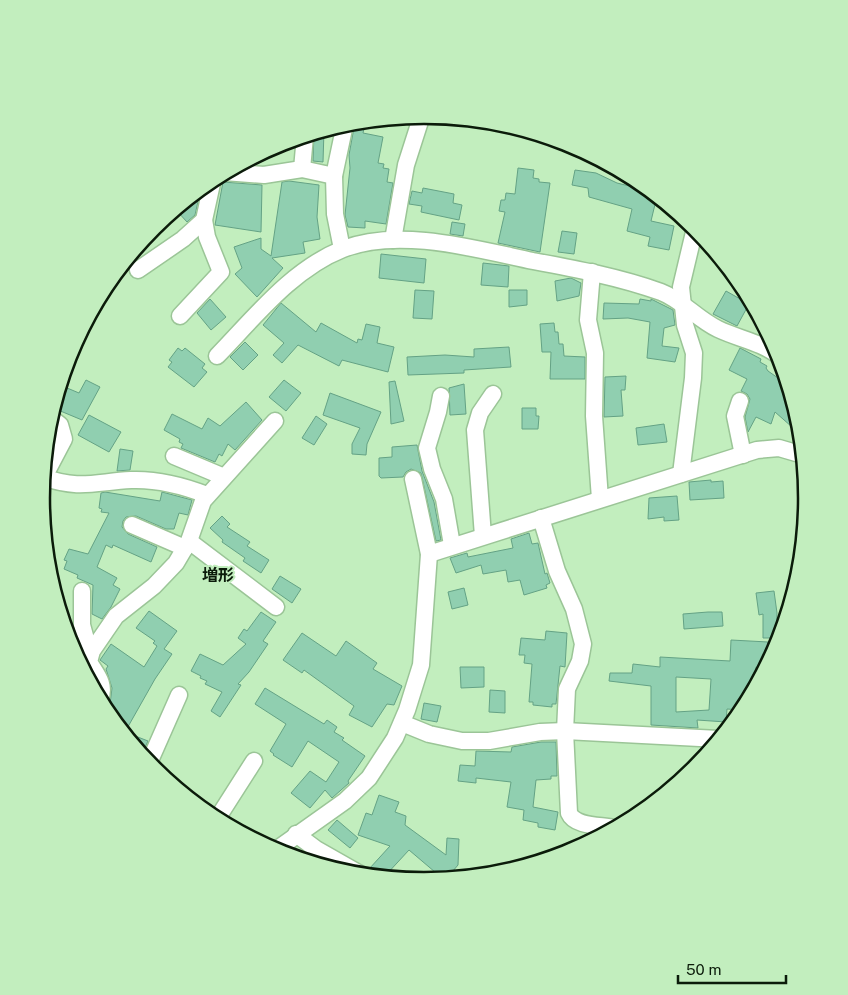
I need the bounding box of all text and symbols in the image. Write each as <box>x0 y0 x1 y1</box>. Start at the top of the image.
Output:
district label: 増形 <box>202 566 234 585</box>
scale bar <box>678 952 786 984</box>
text: 50 m <box>686 961 721 978</box>

